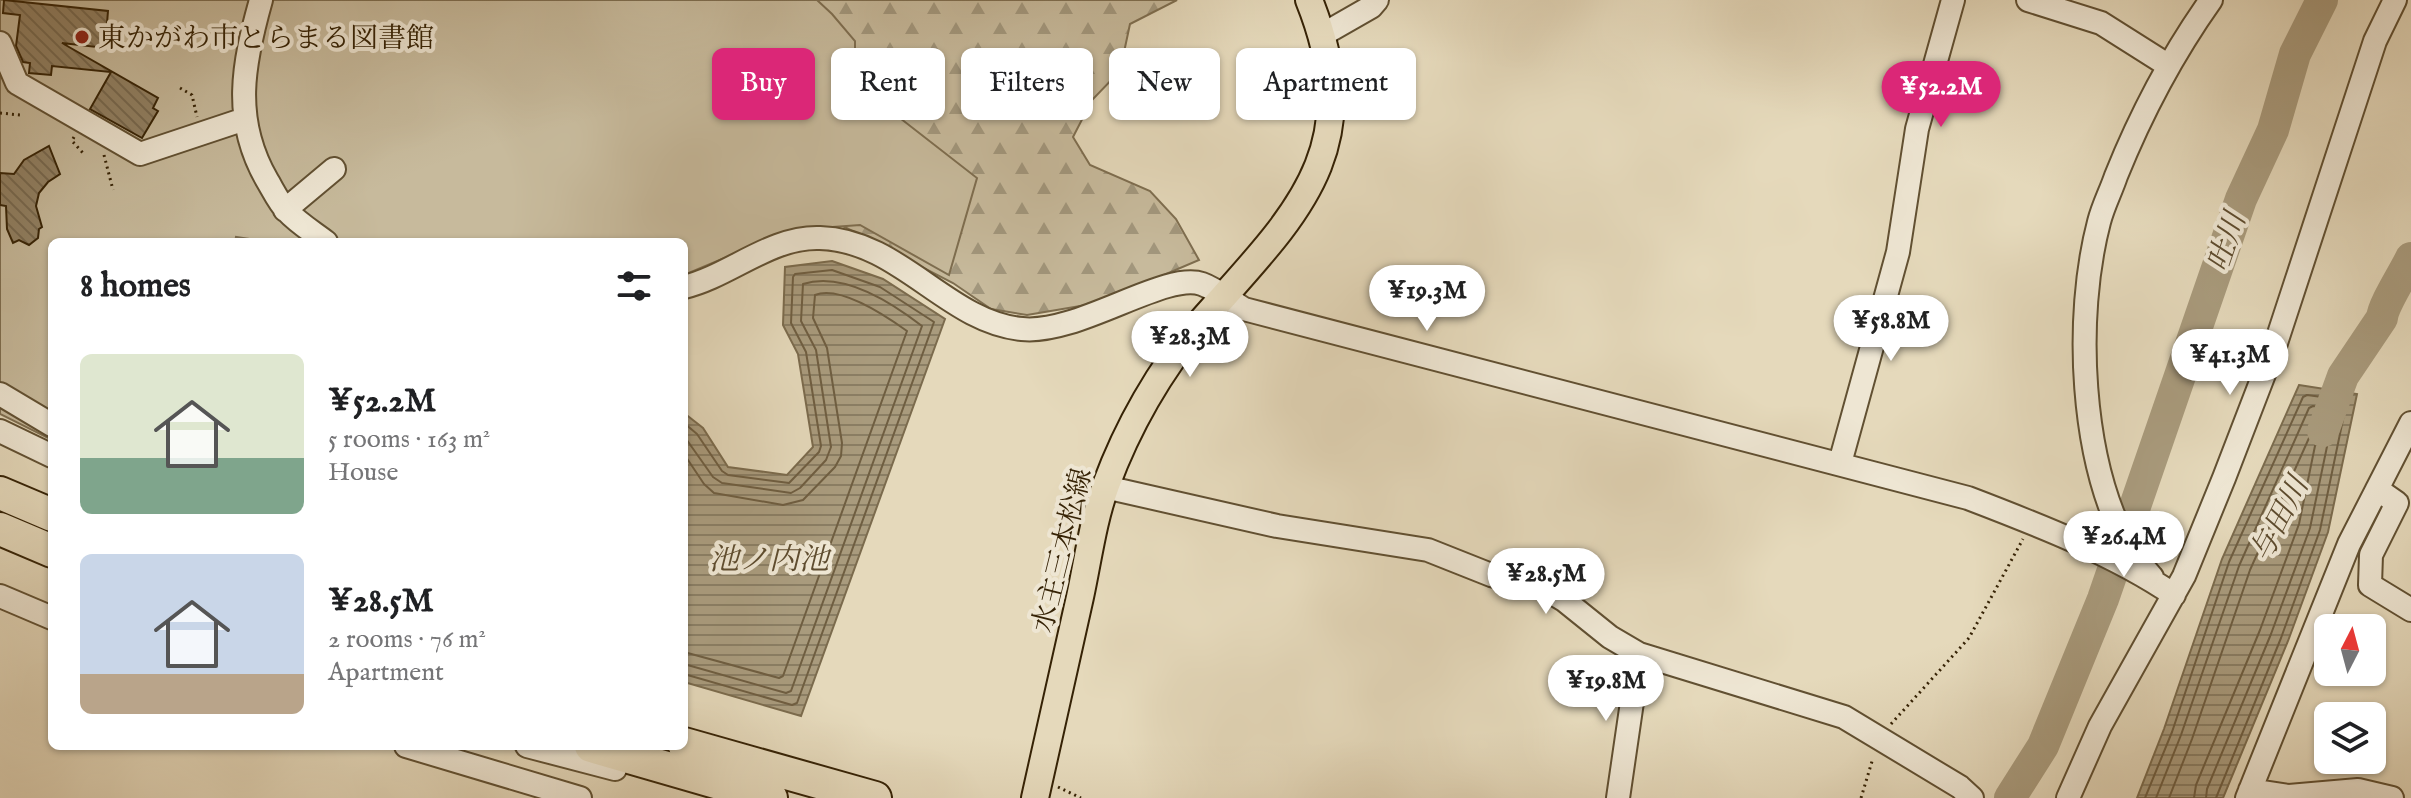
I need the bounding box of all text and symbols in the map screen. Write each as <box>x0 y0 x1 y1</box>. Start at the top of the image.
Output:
place label: 東かがわ市とらまる図書館 <box>98 22 434 57</box>
marker: 東かがわ市とらまる図書館 <box>73 28 91 46</box>
chip: Buy <box>712 48 815 120</box>
chip: Rent <box>831 48 945 120</box>
chip: Filters <box>961 48 1093 120</box>
chip: New <box>1109 48 1220 120</box>
chip: Apartment <box>1236 48 1416 120</box>
pin: ¥52.2M <box>1876 61 2006 129</box>
text: ¥52.2M <box>1900 70 1982 103</box>
water label: 吐川 <box>2200 205 2257 277</box>
icon: filters <box>612 264 656 308</box>
text: 8 homes <box>80 265 191 308</box>
pin: ¥19.3M <box>1362 265 1492 333</box>
text: ¥19.3M <box>1387 274 1467 307</box>
pin: ¥58.8M <box>1826 295 1956 363</box>
text: ¥58.8M <box>1852 304 1930 337</box>
pin: ¥28.3M <box>1125 311 1255 379</box>
text: ¥28.3M <box>1149 320 1231 353</box>
pin: ¥41.3M <box>2165 329 2295 397</box>
text: ¥41.3M <box>2189 338 2271 371</box>
text: ¥52.2M <box>328 380 436 423</box>
icon: home <box>144 386 240 482</box>
text: 5 rooms · 163 m² <box>328 423 490 456</box>
text: House <box>328 456 398 489</box>
street label: 水主三本松線 <box>1026 465 1101 636</box>
water label: 与田川 <box>2243 469 2320 569</box>
pin: ¥26.4M <box>2059 511 2189 579</box>
text: ¥26.4M <box>2081 520 2167 553</box>
water label: 池ノ内池 <box>709 542 832 580</box>
pin: ¥28.5M <box>1481 548 1611 616</box>
text: ¥28.5M <box>1506 557 1586 590</box>
text: ¥28.5M <box>328 580 434 623</box>
icon: home <box>144 586 240 682</box>
north arrow <box>2314 614 2386 686</box>
map controls <box>2314 614 2386 774</box>
text: 2 rooms · 76 m² <box>328 623 486 656</box>
pin: ¥19.8M <box>1541 655 1671 723</box>
text: Apartment <box>328 656 444 689</box>
text: ¥19.8M <box>1566 664 1646 697</box>
button: layers <box>2314 702 2386 774</box>

